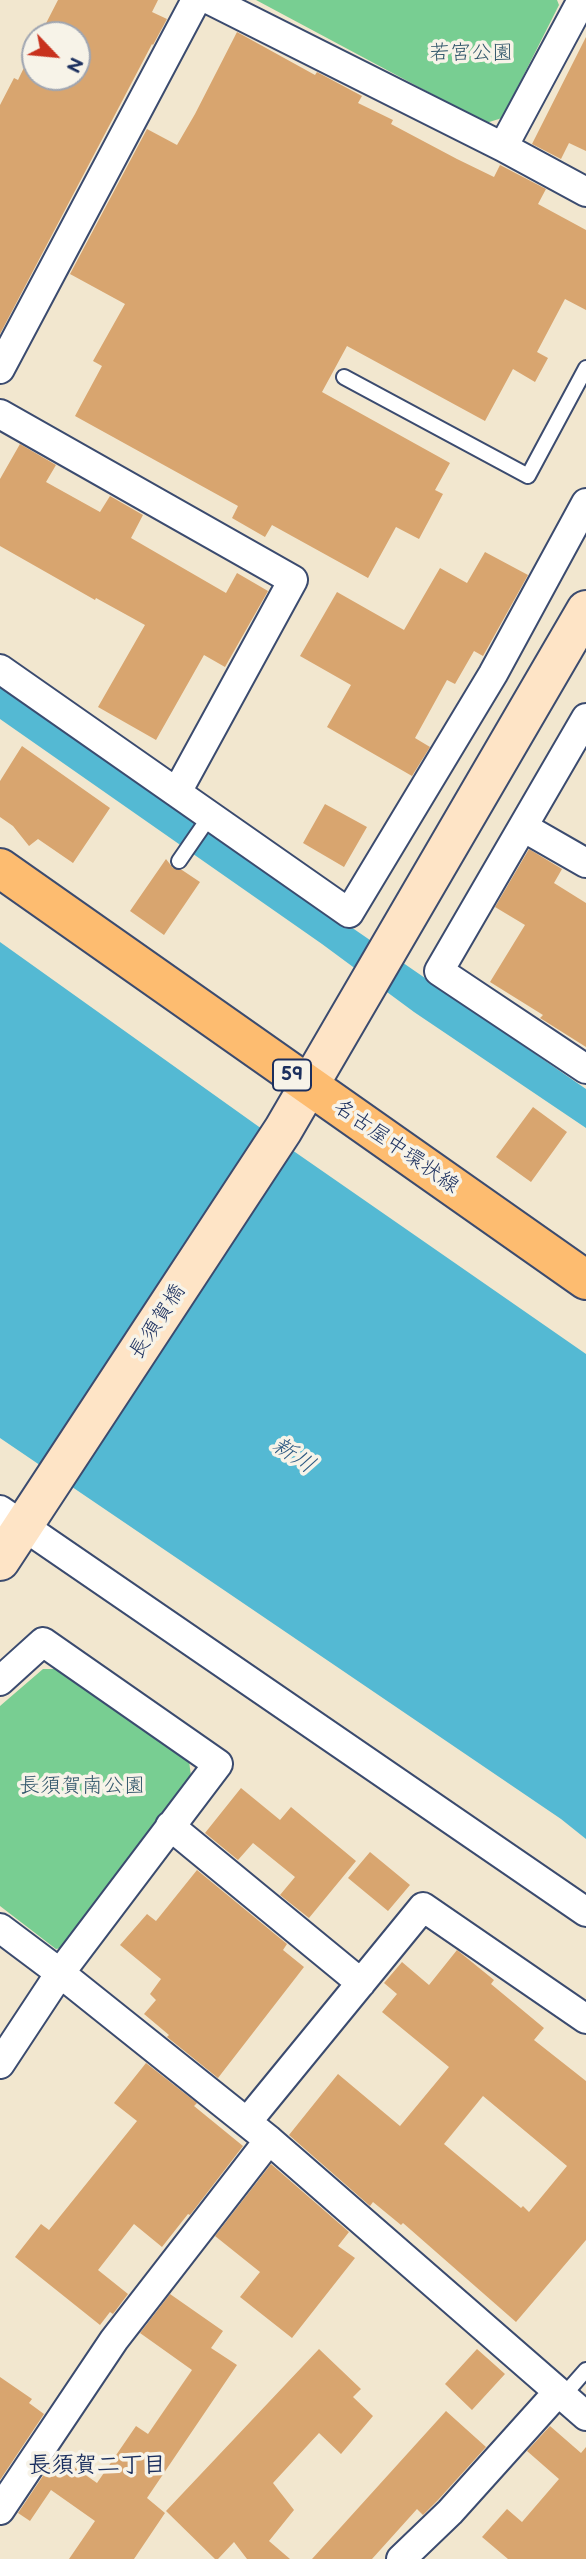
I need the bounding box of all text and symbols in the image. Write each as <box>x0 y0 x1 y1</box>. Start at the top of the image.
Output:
north arrow <box>21 21 91 91</box>
park label: 若宮公園 <box>429 41 513 67</box>
text: N <box>60 53 87 76</box>
road number: 59 <box>273 1060 311 1091</box>
street label: 名古屋中環状線 <box>329 1095 463 1199</box>
street label: 長須賀橋 <box>125 1280 191 1364</box>
water label: 新川 <box>266 1432 320 1480</box>
park label: 長須賀南公園 <box>19 1774 145 1800</box>
district label: 長須賀二丁目 <box>28 2452 166 2480</box>

